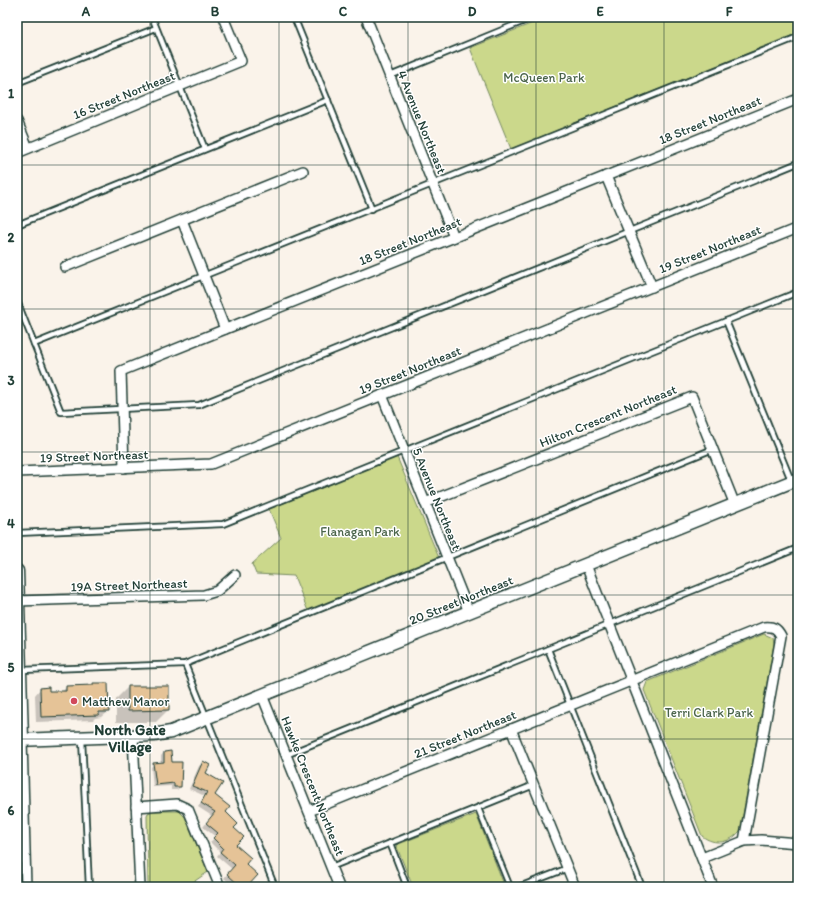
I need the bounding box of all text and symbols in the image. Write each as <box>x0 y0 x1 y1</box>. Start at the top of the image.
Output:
text: A <box>81 4 91 19</box>
text: B <box>211 4 220 19</box>
text: C <box>339 4 348 19</box>
text: D <box>468 4 477 19</box>
text: E <box>596 4 604 19</box>
text: F <box>726 4 733 19</box>
street label: 16 Street Northeast <box>71 68 177 122</box>
street label: 4 Avenue Northeast <box>394 68 450 176</box>
park label: McQueen Park <box>503 70 585 85</box>
text: 1 <box>8 86 14 101</box>
street label: 18 Street Northeast <box>657 93 763 147</box>
street label: 18 Street Northeast <box>357 214 463 268</box>
street label: 19 Street Northeast <box>657 222 763 276</box>
text: 2 <box>8 230 15 245</box>
street label: 19 Street Northeast <box>357 343 463 397</box>
text: 3 <box>7 373 15 388</box>
street label: Hilton Crescent Northeast <box>537 382 679 450</box>
street label: 5 Avenue Northeast <box>410 446 464 552</box>
street label: 19 Street Northeast <box>39 447 149 465</box>
text: 4 <box>7 516 15 531</box>
park label: Flanagan Park <box>320 524 400 539</box>
street label: 20 Street Northeast <box>407 572 515 628</box>
street label: 19A Street Northeast <box>70 575 188 595</box>
text: 5 <box>8 660 15 675</box>
place label: Matthew Manor <box>82 694 170 709</box>
marker: Matthew Manor <box>69 696 79 706</box>
park label: Terri Clark Park <box>665 705 753 720</box>
street label: 21 Street Northeast <box>412 707 518 761</box>
street label: Hawke Crescent Northeast <box>278 714 348 858</box>
district label: North Gate Village <box>94 721 166 757</box>
text: 6 <box>8 803 15 818</box>

